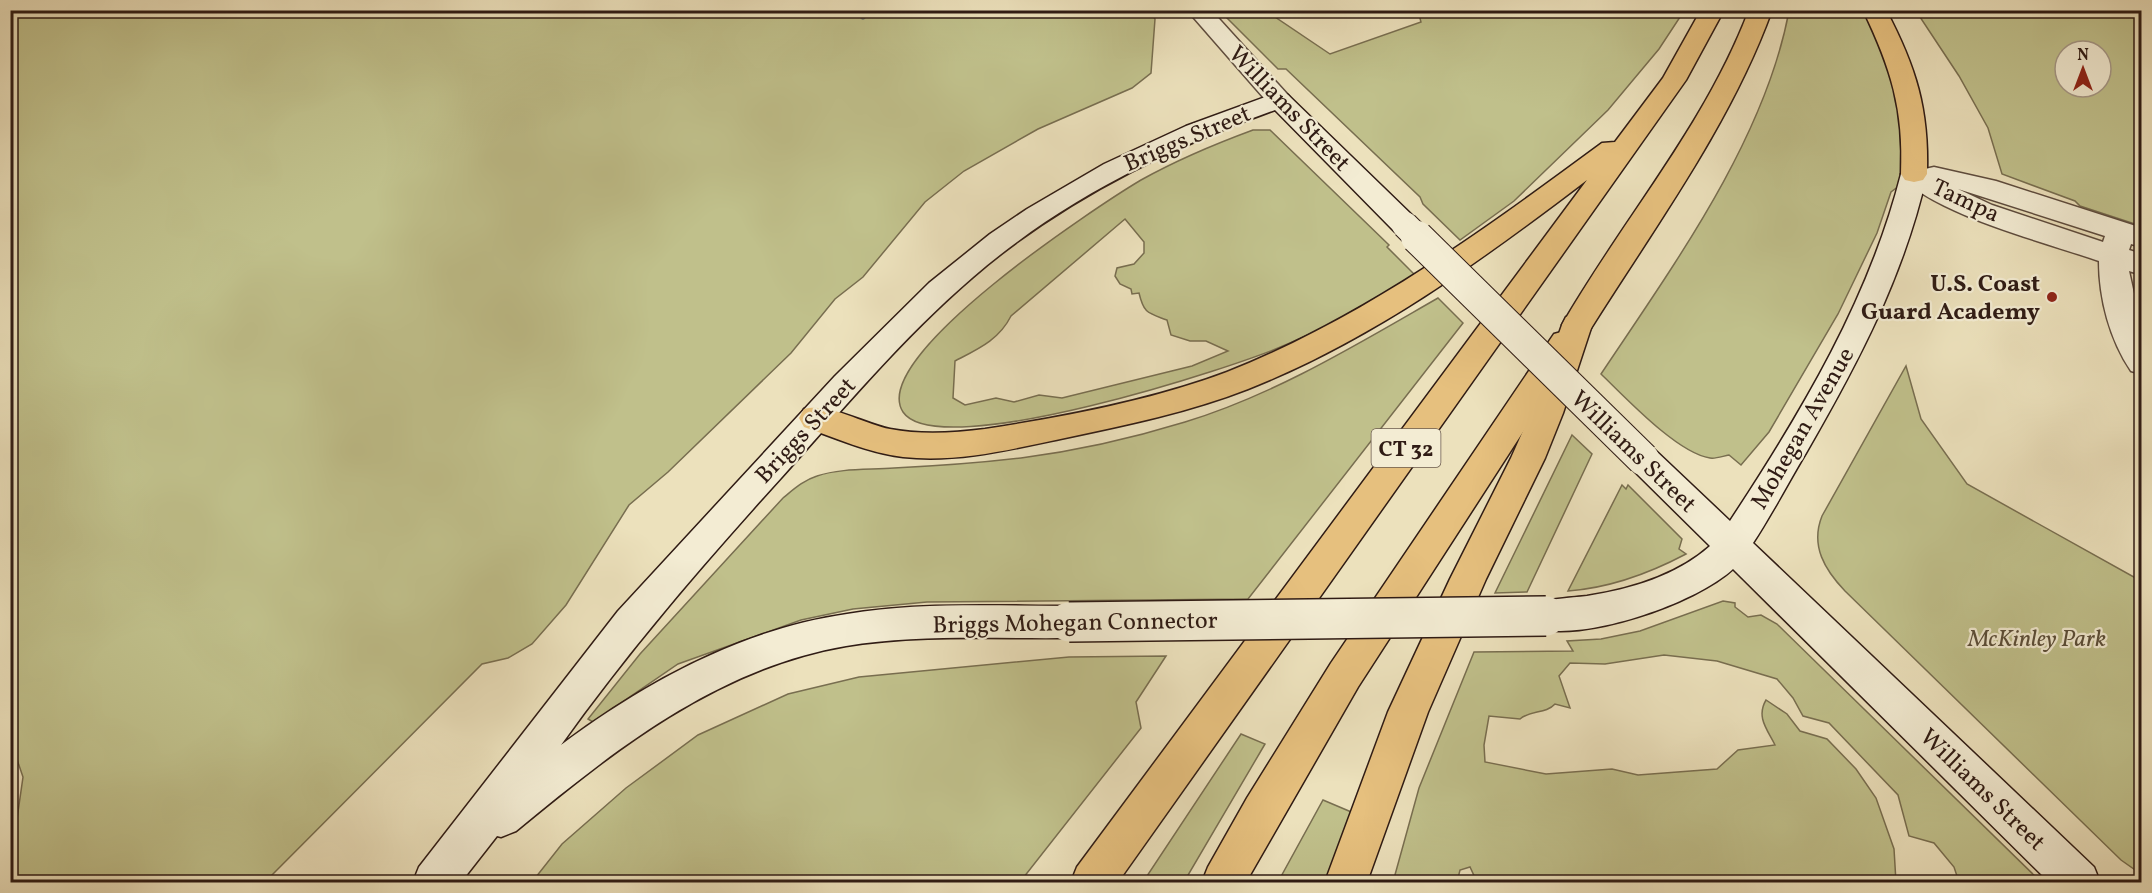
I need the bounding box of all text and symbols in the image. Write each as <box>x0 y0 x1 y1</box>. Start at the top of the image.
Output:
street label: Williams Street <box>1220 39 1358 180</box>
north arrow <box>2053 39 2113 99</box>
text: N <box>2077 45 2089 67</box>
street label: Briggs Street <box>1119 98 1256 182</box>
street label: Tampa <box>1926 171 2005 232</box>
place label: U.S. Coast Guard Academy <box>1861 268 2041 330</box>
marker: U.S. Coast Guard Academy <box>2045 290 2059 304</box>
street label: Mohegan Avenue <box>1744 342 1864 516</box>
street label: Briggs Street <box>748 370 865 492</box>
street label: Williams Street <box>1562 383 1703 521</box>
road number: CT 32 <box>1372 429 1440 467</box>
street label: Briggs Mohegan Connector <box>932 605 1218 643</box>
park label: McKinley Park <box>1967 623 2106 657</box>
street label: Williams Street <box>1911 721 2052 859</box>

